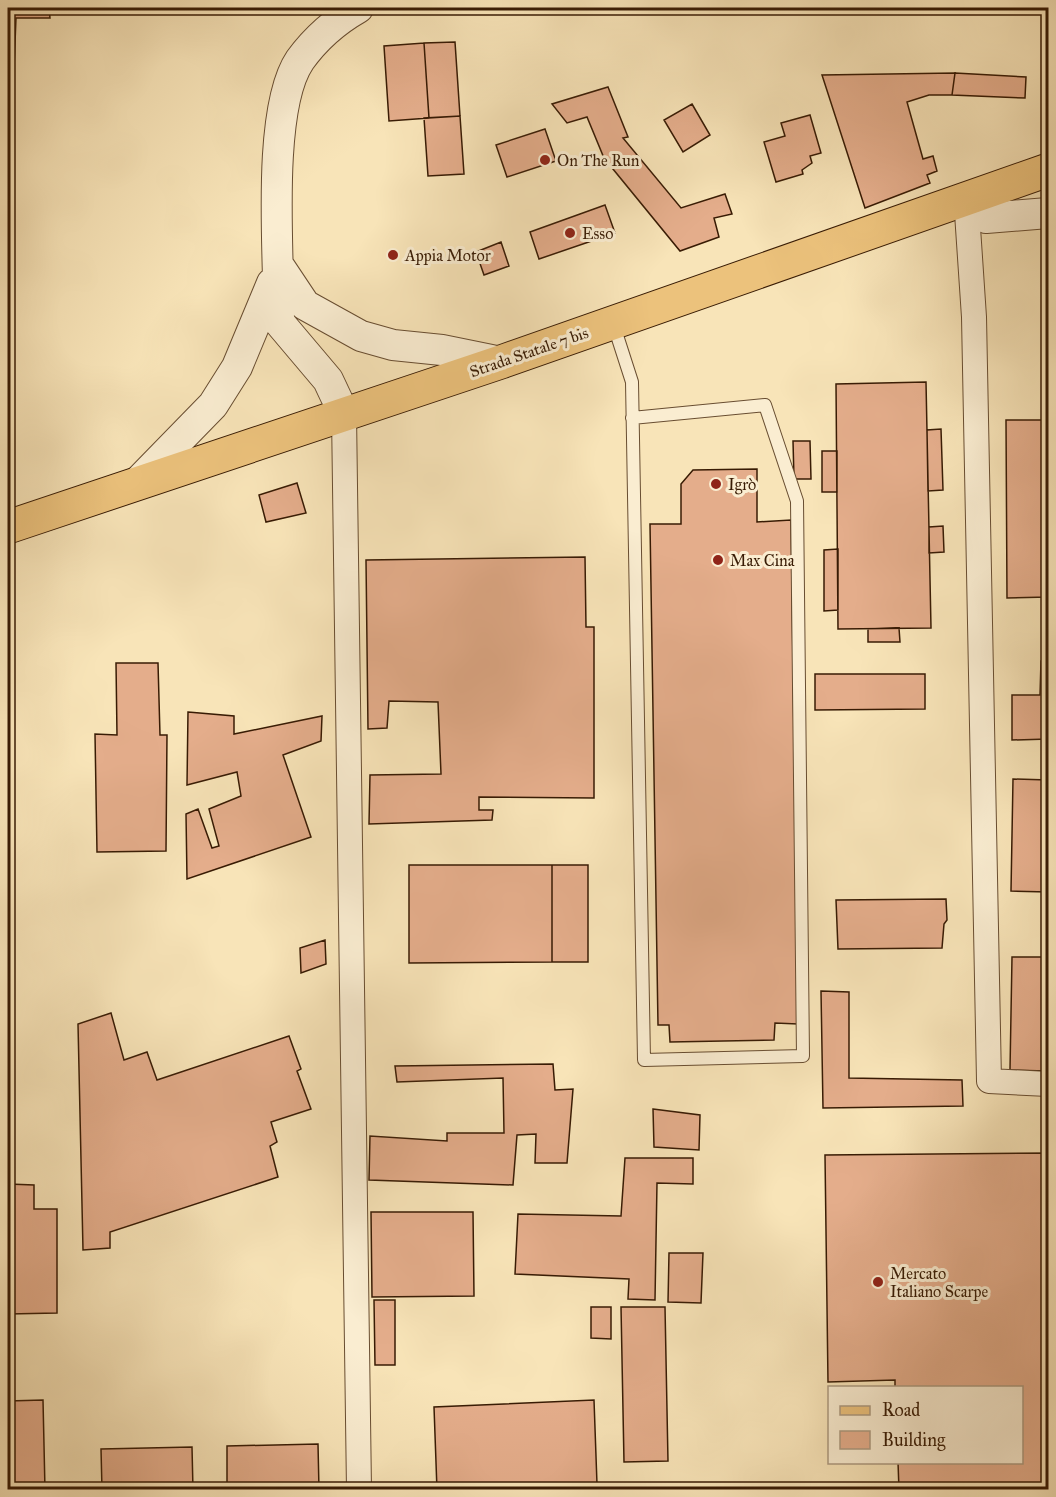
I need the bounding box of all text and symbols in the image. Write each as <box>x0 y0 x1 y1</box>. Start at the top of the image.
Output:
place label: On The Run <box>557 151 640 170</box>
marker: On The Run <box>538 153 552 167</box>
place label: Esso <box>582 224 613 243</box>
marker: Esso <box>563 226 577 240</box>
place label: Appia Motor <box>404 246 491 265</box>
marker: Appia Motor <box>386 248 400 262</box>
street label: Strada Statale 7 bis <box>467 323 591 381</box>
place label: Igrò <box>728 475 756 495</box>
marker: Igrò <box>709 477 723 491</box>
place label: Max Cina <box>730 551 795 570</box>
marker: Max Cina <box>711 553 725 567</box>
place label: Mercato Italiano Scarpe <box>890 1264 988 1301</box>
marker: Mercato Italiano Scarpe <box>871 1275 885 1289</box>
legend <box>828 1386 1023 1464</box>
text: Road <box>882 1399 920 1421</box>
text: Building <box>882 1429 946 1452</box>

